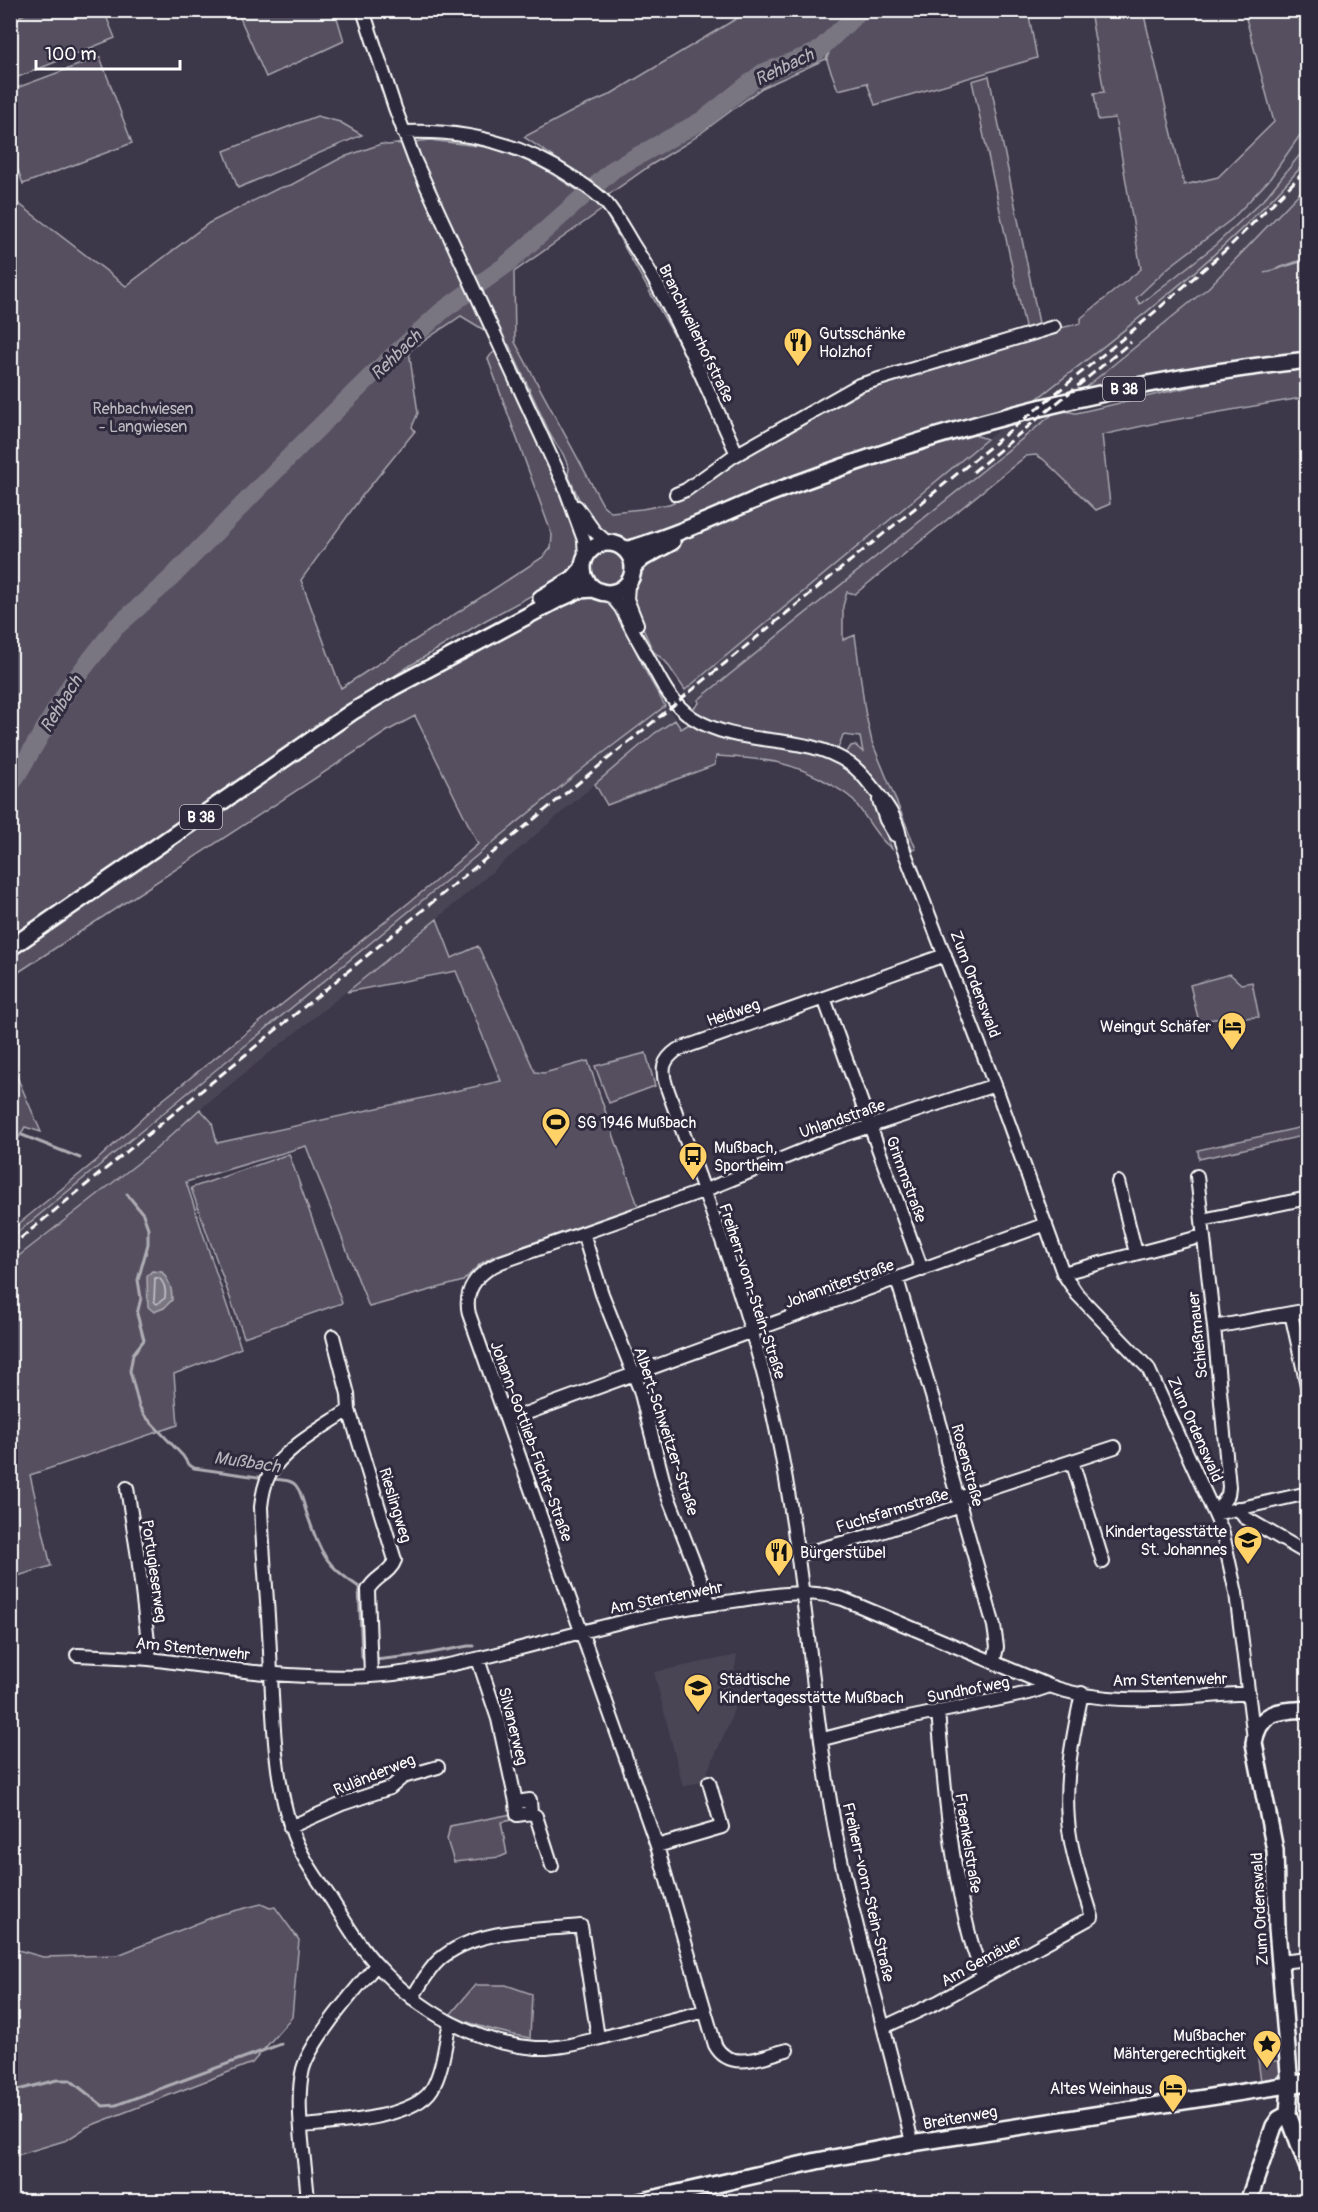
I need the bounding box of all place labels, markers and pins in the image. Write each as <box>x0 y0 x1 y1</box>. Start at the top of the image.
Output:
place label: Gutsschänke Holzhof <box>819 324 905 362</box>
restaurant icon: Gutsschänke Holzhof <box>782 326 814 368</box>
hotel icon: Weingut Schäfer <box>1216 1010 1248 1052</box>
place label: Weingut Schäfer <box>1100 1017 1211 1037</box>
sports icon: SG 1946 Mußbach <box>540 1106 572 1148</box>
place label: SG 1946 Mußbach <box>577 1113 696 1133</box>
place label: Mußbach, Sportheim <box>714 1138 784 1176</box>
bus stop icon: Mußbach, Sportheim <box>677 1140 709 1182</box>
place label: Kindertagesstätte St. Johannes <box>1105 1522 1227 1560</box>
school or university icon: Kindertagesstätte St. Johannes <box>1232 1524 1264 1566</box>
restaurant icon: Bürgerstübel <box>763 1536 795 1578</box>
place label: Bürgerstübel <box>800 1543 886 1563</box>
place label: Städtische Kindertagesstätte Mußbach <box>719 1670 904 1708</box>
school or university icon: Städtische Kindertagesstätte Mußbach <box>682 1672 714 1714</box>
place label: Mußbacher Mähtergerechtigkeit <box>1113 2026 1247 2064</box>
place icon: Mußbacher Mähtergerechtigkeit <box>1251 2028 1283 2070</box>
hotel icon: Altes Weinhaus <box>1157 2072 1189 2114</box>
place label: Altes Weinhaus <box>1050 2079 1152 2099</box>

